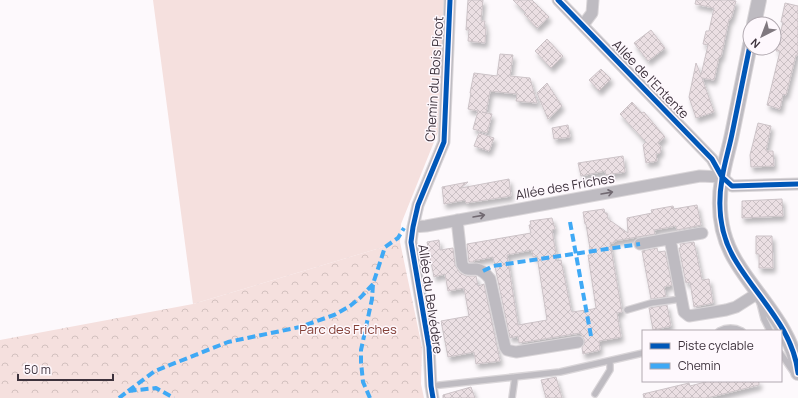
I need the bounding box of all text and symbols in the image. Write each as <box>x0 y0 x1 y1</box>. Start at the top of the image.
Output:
street label: Chemin du Bois Picot <box>421 16 447 142</box>
north arrow <box>742 16 782 56</box>
street label: Allée de l'Entente <box>609 36 694 123</box>
text: N <box>747 36 763 52</box>
street label: Allée des Friches <box>514 168 616 204</box>
one-way arrow <box>600 189 613 197</box>
one-way arrow <box>472 212 485 220</box>
street label: Allée du Belvédère <box>414 243 448 355</box>
park label: Parc des Friches <box>299 320 397 338</box>
legend <box>642 330 782 382</box>
text: Piste cyclable <box>678 337 754 354</box>
scale bar <box>18 356 113 382</box>
text: Chemin <box>678 357 721 374</box>
text: 50 m <box>24 361 51 378</box>

